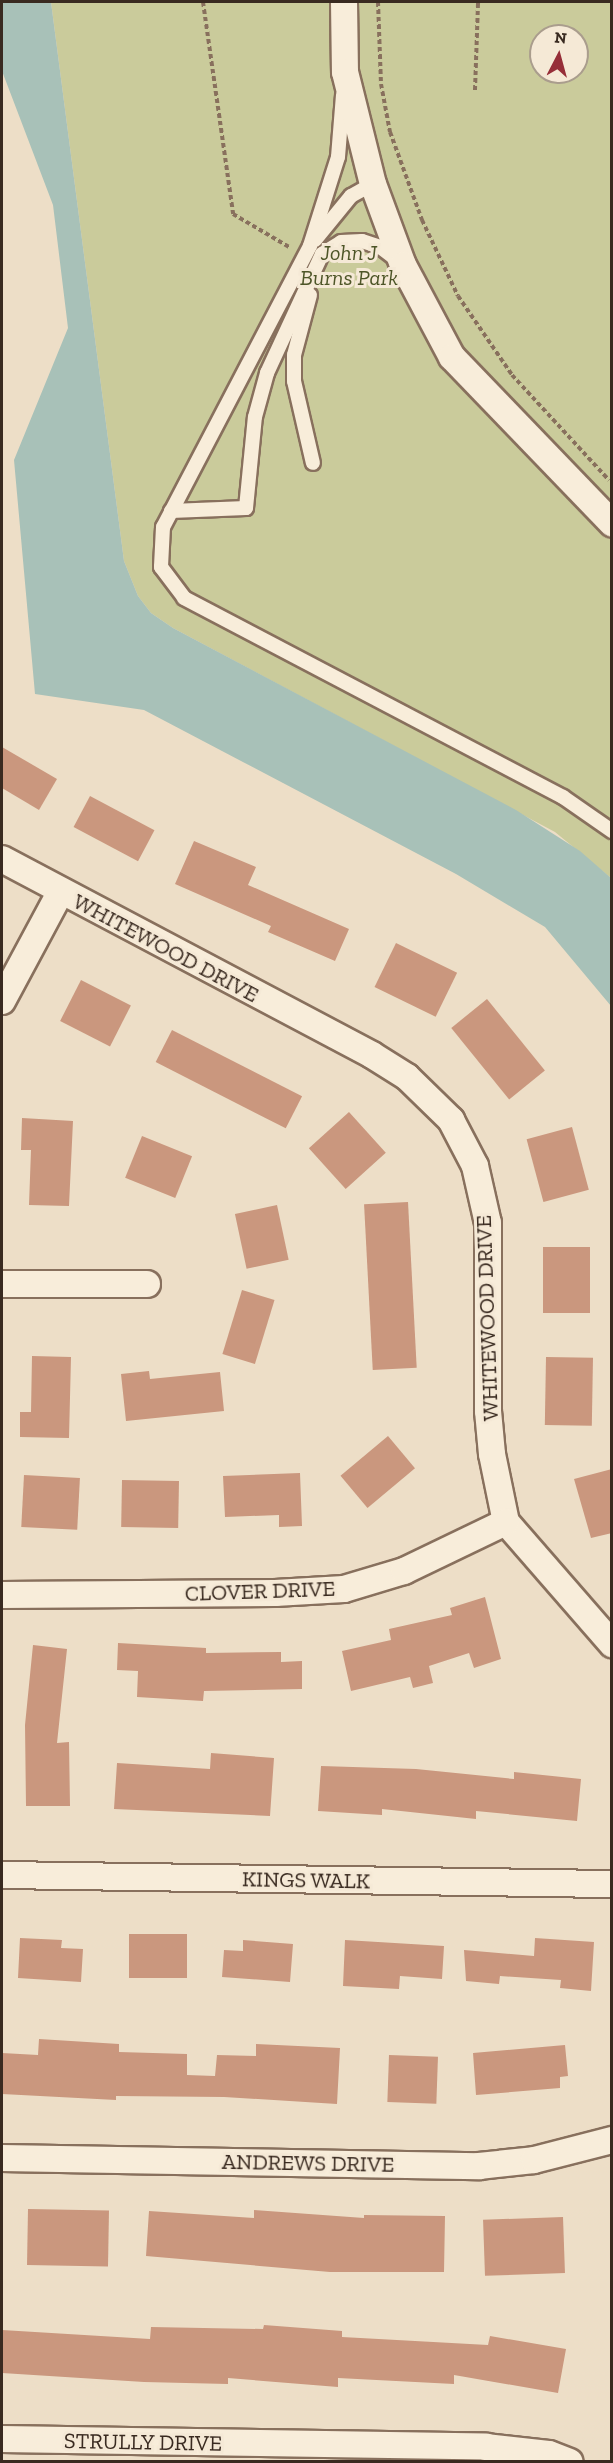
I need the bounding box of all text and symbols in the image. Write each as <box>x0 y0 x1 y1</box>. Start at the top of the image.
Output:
north arrow <box>529 24 589 84</box>
text: N <box>554 28 568 48</box>
park label: John J Burns Park <box>300 239 398 290</box>
street label: WHITEWOOD DRIVE <box>69 888 263 1008</box>
street label: WHITEWOOD DRIVE <box>470 1214 504 1422</box>
street label: CLOVER DRIVE <box>184 1575 336 1607</box>
street label: KINGS WALK <box>241 1866 371 1894</box>
street label: ANDREWS DRIVE <box>222 2148 394 2178</box>
street label: STRULLY DRIVE <box>63 2427 223 2457</box>

